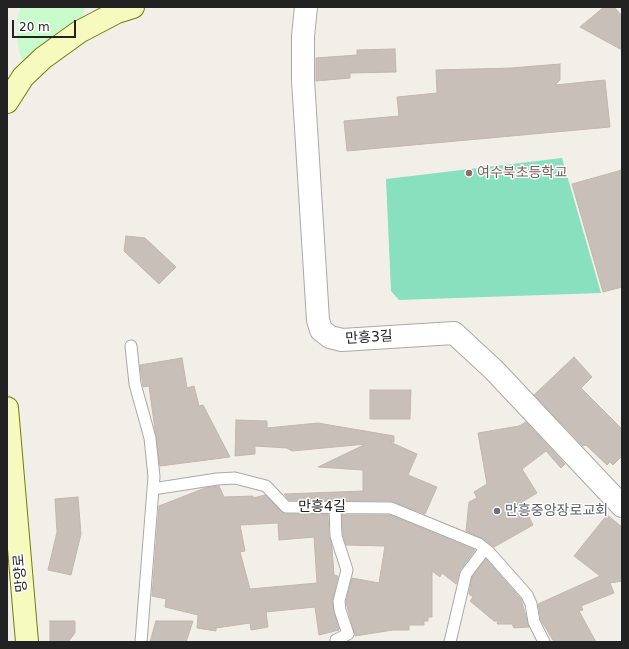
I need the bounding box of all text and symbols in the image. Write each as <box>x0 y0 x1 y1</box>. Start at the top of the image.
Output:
scale bar <box>14 12 78 38</box>
text: 20 m <box>19 20 50 34</box>
place label: 여수북초등학교 <box>477 165 567 181</box>
marker: 여수북초등학교 <box>464 168 474 178</box>
street label: 만흥3길 <box>345 328 393 348</box>
street label: 만흥4길 <box>298 499 346 515</box>
place label: 만흥중앙장로교회 <box>505 503 608 519</box>
marker: 만흥중앙장로교회 <box>492 506 502 516</box>
street label: 망양로 <box>11 553 31 593</box>

